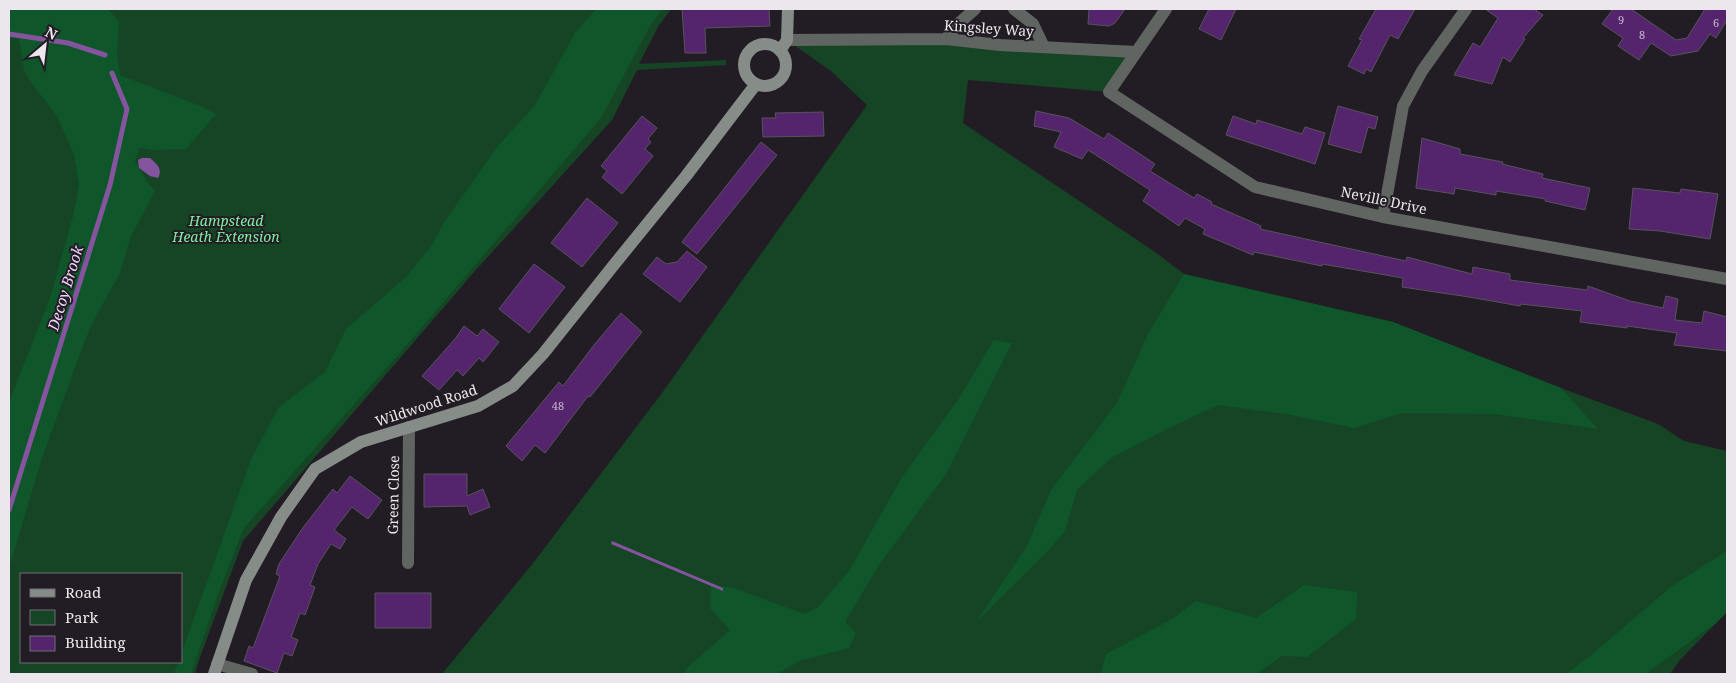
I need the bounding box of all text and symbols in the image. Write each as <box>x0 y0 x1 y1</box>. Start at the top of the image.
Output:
house number: 9 <box>1618 12 1624 27</box>
street label: Kingsley Way <box>944 15 1035 41</box>
house number: 6 <box>1713 15 1719 30</box>
north arrow <box>20 20 70 70</box>
text: N <box>42 22 61 44</box>
house number: 8 <box>1639 27 1645 42</box>
street label: Neville Drive <box>1339 182 1429 218</box>
park label: Hampstead Heath Extension <box>171 211 280 246</box>
water label: Decoy Brook <box>42 243 88 334</box>
street label: Wildwood Road <box>373 379 480 430</box>
house number: 48 <box>552 398 564 413</box>
street label: Green Close <box>383 455 403 535</box>
legend <box>20 573 182 663</box>
text: Road <box>65 582 101 602</box>
text: Park <box>65 607 99 627</box>
text: Building <box>65 632 126 652</box>

